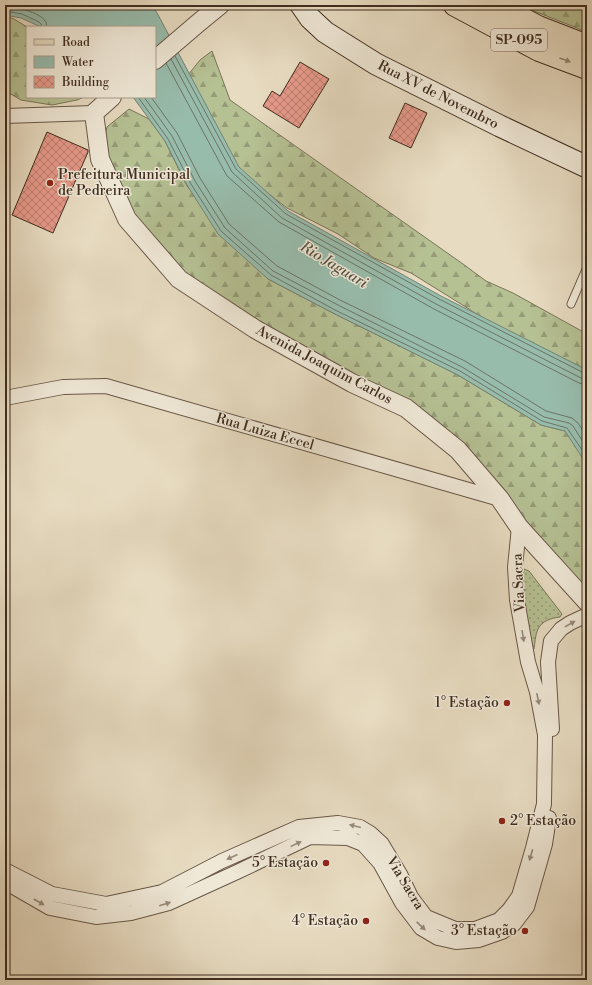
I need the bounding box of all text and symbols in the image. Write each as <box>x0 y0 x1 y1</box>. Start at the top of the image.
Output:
legend <box>26 26 156 98</box>
road number: SP-095 <box>491 29 547 51</box>
text: Road <box>62 35 90 50</box>
text: Water <box>61 55 94 70</box>
street label: Rua XV de Novembro <box>374 57 502 133</box>
one-way arrow <box>559 57 571 63</box>
text: Building <box>61 75 110 90</box>
place label: Prefeitura Municipal de Pedreira <box>58 166 190 200</box>
marker: Prefeitura Municipal de Pedreira <box>45 178 55 188</box>
water label: Rio Jaguari <box>296 237 372 293</box>
street label: Avenida Joaquim Carlos <box>252 321 395 409</box>
street label: Rua Luiza Eccel <box>214 409 316 455</box>
street label: Via Sacra <box>508 552 530 614</box>
one-way arrow <box>564 620 576 627</box>
one-way arrow <box>520 629 526 642</box>
one-way arrow <box>536 693 542 706</box>
place label: 1° Estação <box>435 694 499 712</box>
marker: 1° Estação <box>502 698 512 708</box>
place label: 2° Estação <box>510 812 576 830</box>
marker: 2° Estação <box>497 816 507 826</box>
one-way arrow <box>348 823 361 829</box>
one-way arrow <box>290 841 301 847</box>
one-way arrow <box>528 849 534 861</box>
street label: Via Sacra <box>382 852 428 914</box>
one-way arrow <box>226 854 237 860</box>
place label: 5° Estação <box>252 854 318 872</box>
marker: 5° Estação <box>321 858 331 868</box>
one-way arrow <box>33 898 45 905</box>
one-way arrow <box>159 900 171 906</box>
place label: 4° Estação <box>292 912 358 930</box>
marker: 4° Estação <box>361 916 371 926</box>
one-way arrow <box>416 922 426 931</box>
place label: 3° Estação <box>451 922 517 940</box>
marker: 3° Estação <box>520 926 530 936</box>

